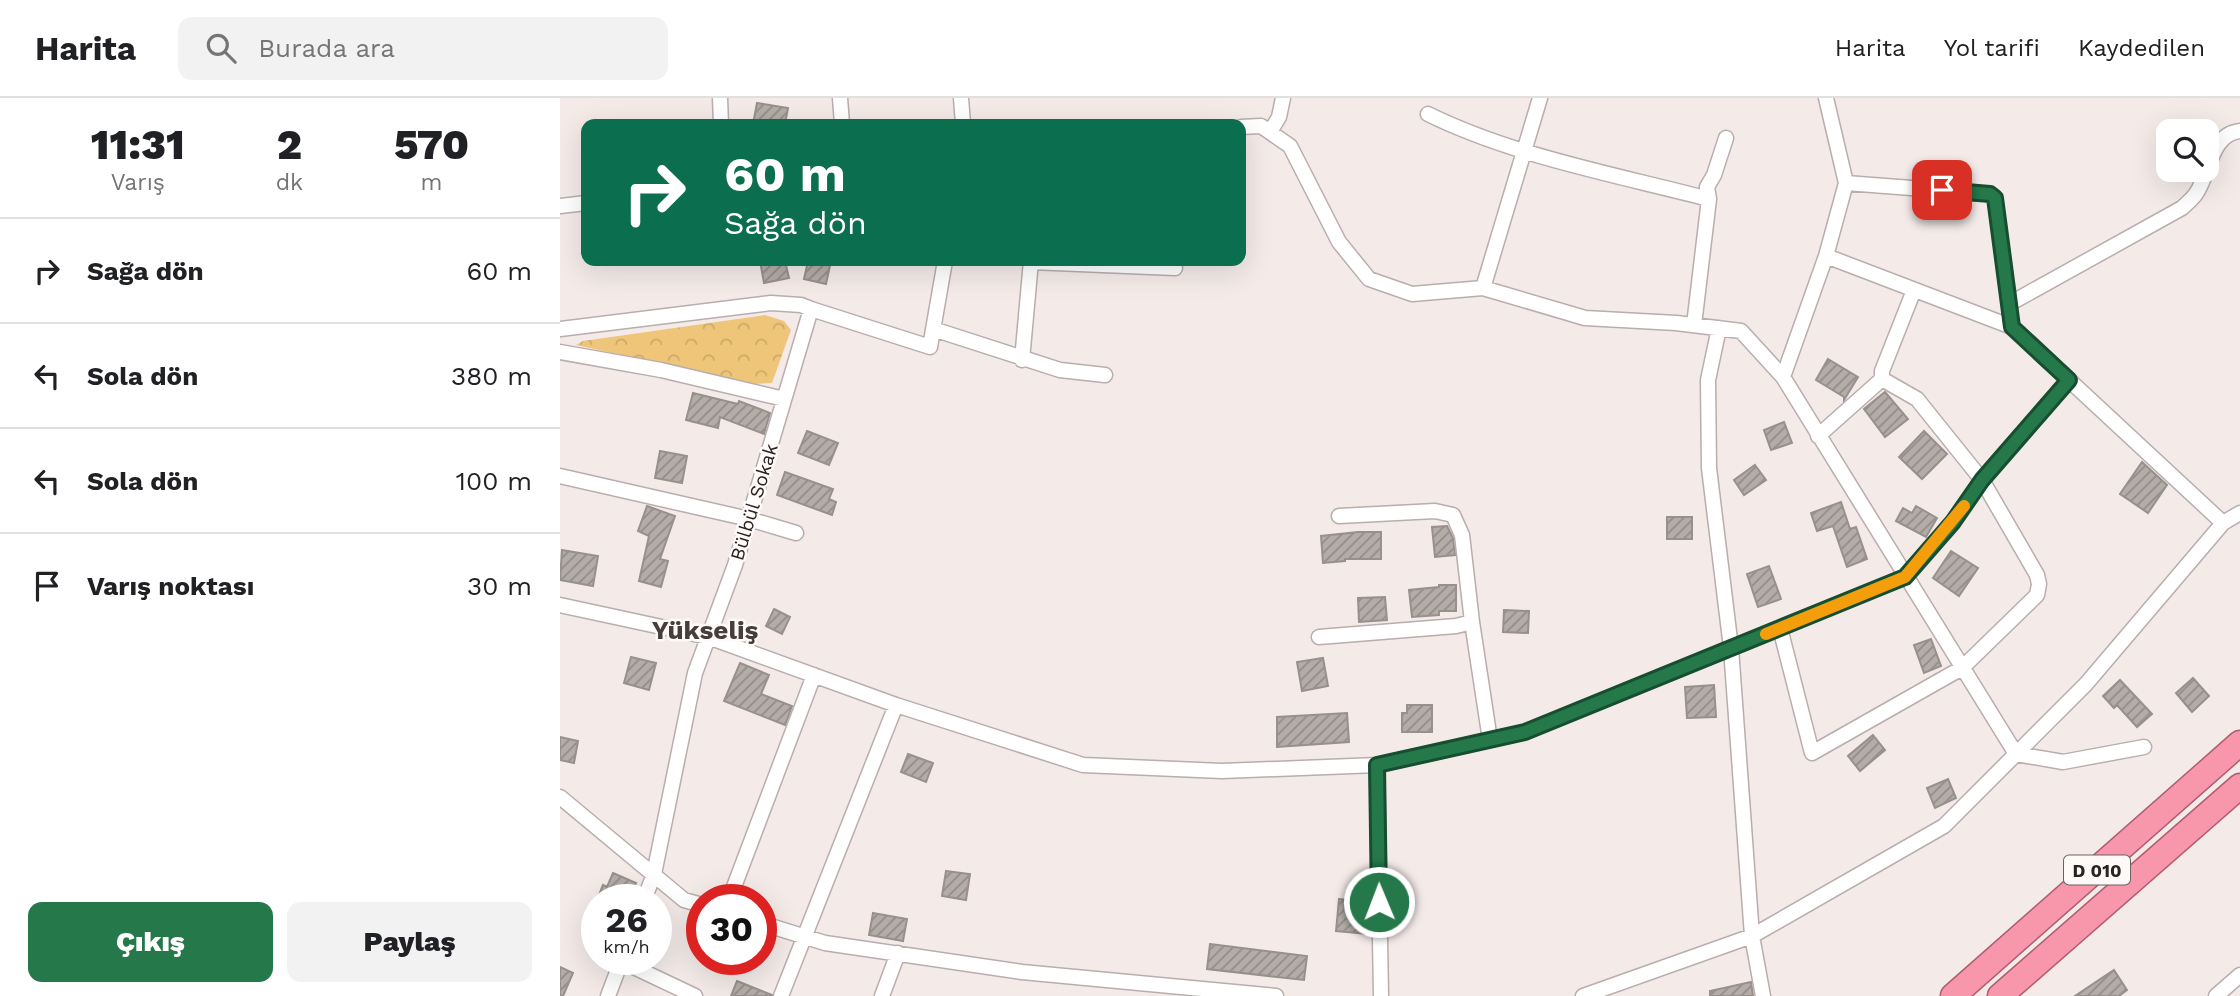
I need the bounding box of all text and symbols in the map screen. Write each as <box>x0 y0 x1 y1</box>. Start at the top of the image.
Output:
search box <box>178 17 668 80</box>
text: Harita <box>35 29 136 68</box>
icon: search <box>202 29 240 67</box>
text: Burada ara <box>258 33 395 63</box>
text: Harita <box>1835 34 1906 62</box>
text: Yol tarifi <box>1944 34 2040 62</box>
text: Kaydedilen <box>2078 34 2205 62</box>
map controls <box>2156 119 2219 182</box>
button: search <box>2156 119 2219 182</box>
text: 11:31 <box>91 120 185 169</box>
text: 2 <box>277 120 302 169</box>
text: 570 <box>394 120 469 169</box>
text: 60 m <box>724 145 846 203</box>
icon: right <box>609 147 700 238</box>
pin <box>1912 160 1972 220</box>
text: Varış <box>111 169 165 196</box>
text: dk <box>276 169 303 196</box>
text: m <box>421 169 443 196</box>
icon: arrive <box>1923 171 1961 209</box>
text: Sağa dön <box>724 204 867 242</box>
icon: right <box>28 252 66 290</box>
text: Sağa dön <box>87 256 204 286</box>
text: 60 m <box>466 256 532 286</box>
icon: left <box>28 357 66 395</box>
text: Sola dön <box>87 361 198 391</box>
text: 380 m <box>451 361 532 391</box>
street label: Bülbül Sokak <box>725 441 783 563</box>
icon: left <box>28 462 66 500</box>
text: Sola dön <box>87 466 198 496</box>
text: 100 m <box>456 466 532 496</box>
icon: arrive <box>28 567 66 605</box>
text: Varış noktası <box>87 571 254 601</box>
text: 30 m <box>467 571 532 601</box>
district label: Yükseliş <box>652 615 758 645</box>
road number: D 010 <box>2064 856 2130 884</box>
position arrow <box>1342 865 1416 939</box>
speed limit sign: 30 <box>686 884 777 975</box>
text: 26 <box>605 899 648 941</box>
button: Çıkış <box>28 902 273 982</box>
button: Paylaş <box>287 902 532 982</box>
text: km/h <box>603 936 650 957</box>

